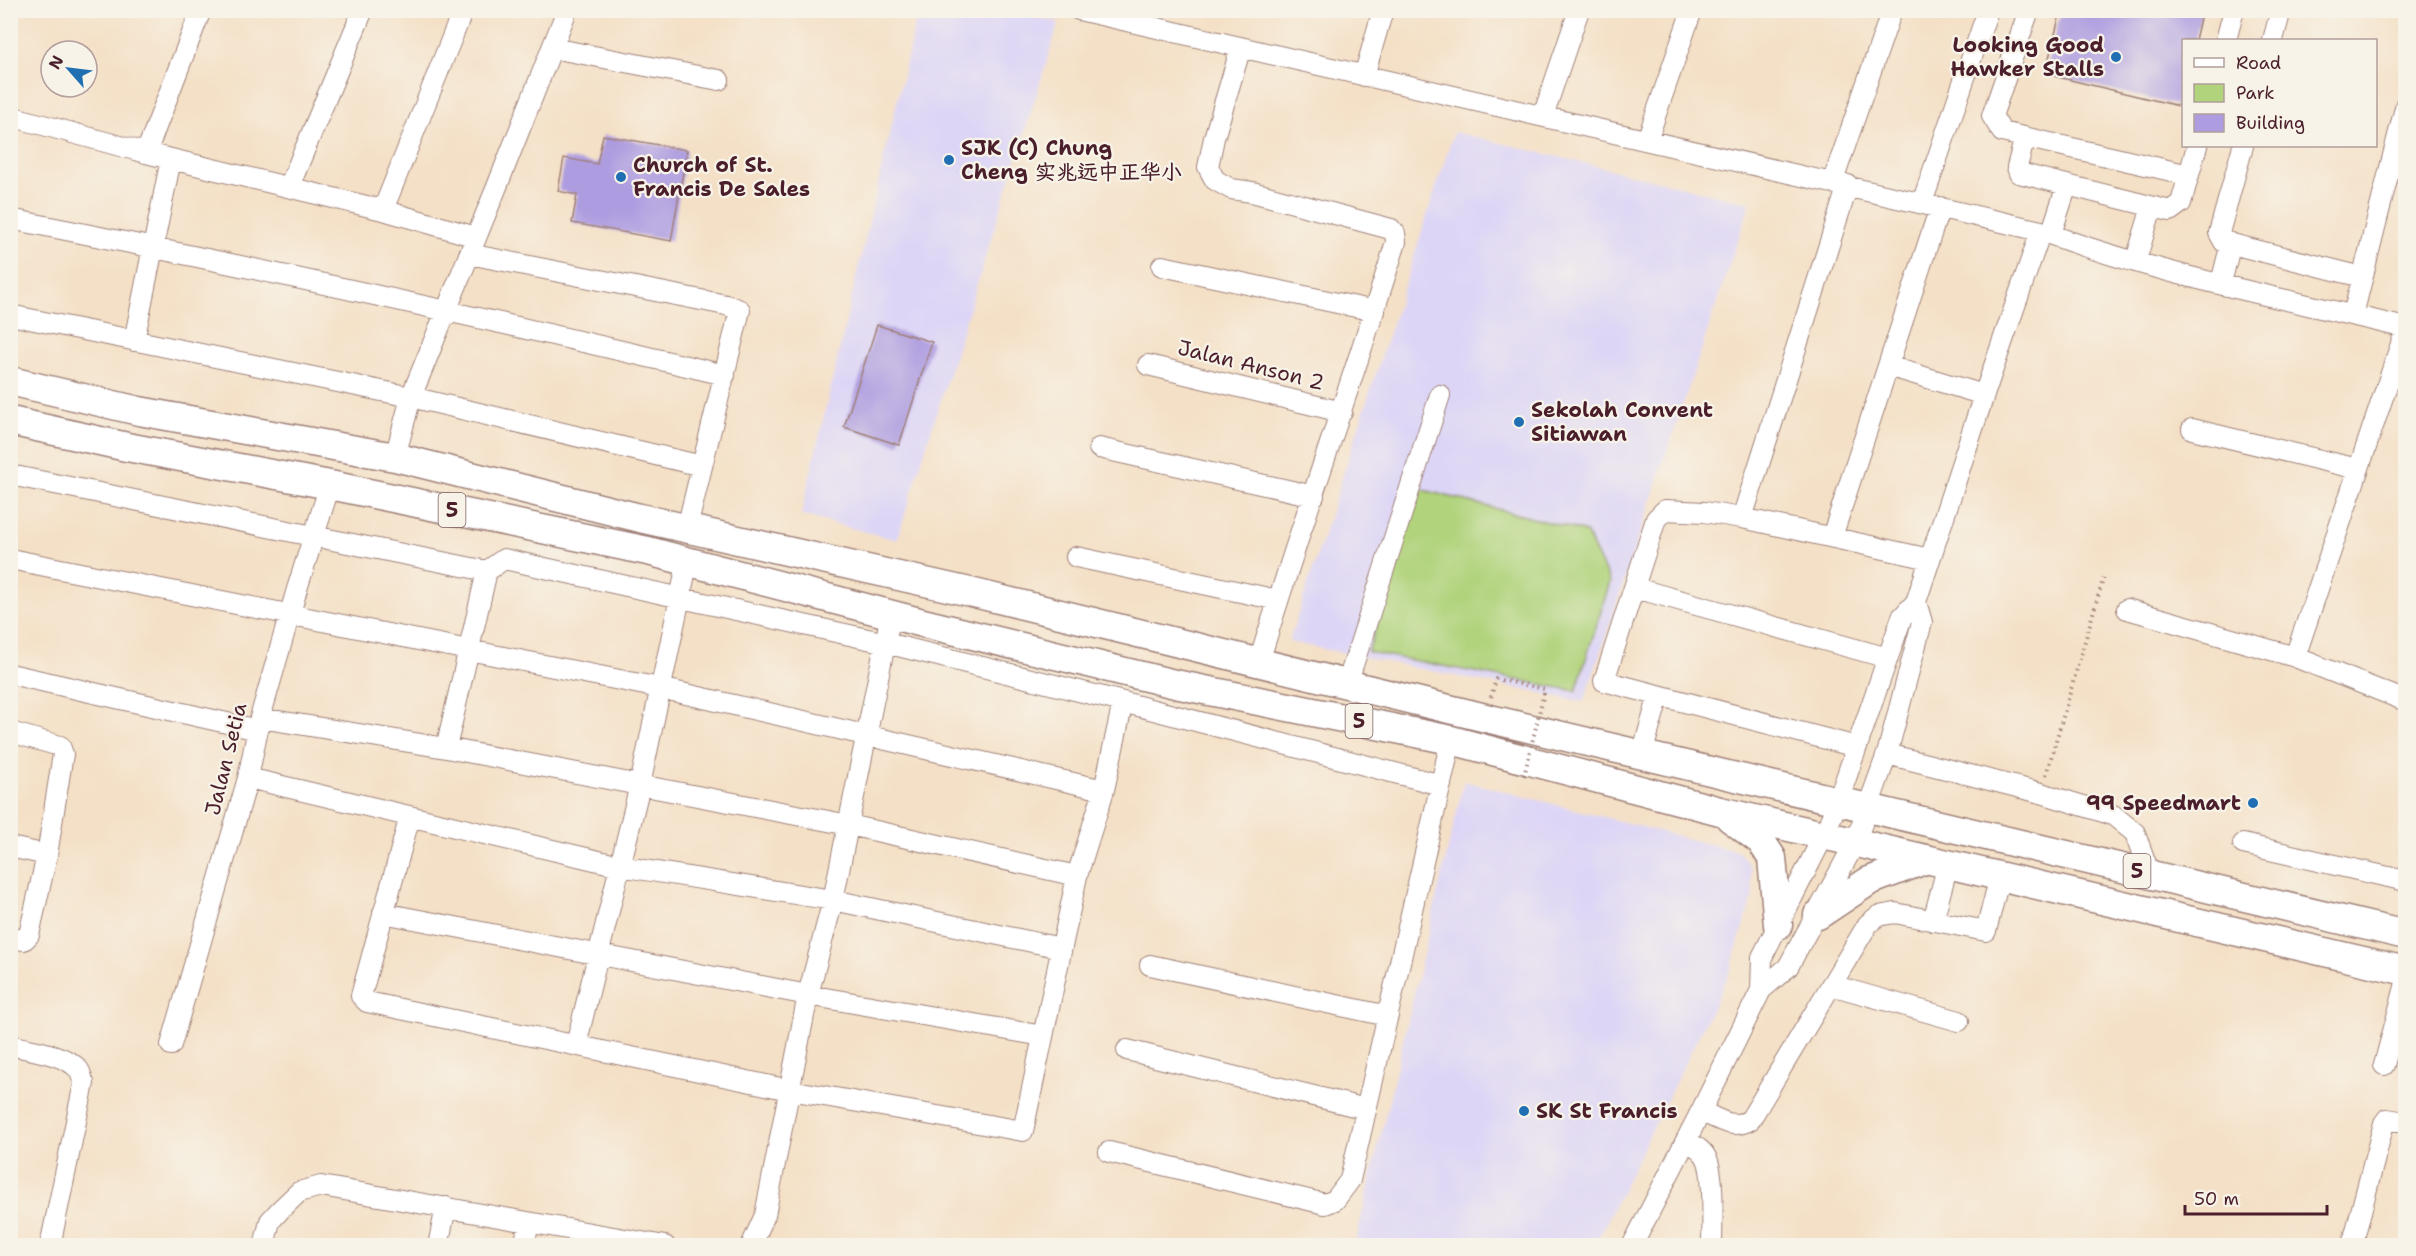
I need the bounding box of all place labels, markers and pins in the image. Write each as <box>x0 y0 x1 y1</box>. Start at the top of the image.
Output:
place label: Looking Good Hawker Stalls <box>1951 31 2104 83</box>
marker: Looking Good Hawker Stalls <box>2109 50 2123 64</box>
place label: SJK (C) Chung Cheng 实兆远中正华小 <box>961 134 1182 186</box>
place label: Church of St. Francis De Sales <box>633 151 810 203</box>
marker: SJK (C) Chung Cheng 实兆远中正华小 <box>942 153 956 167</box>
marker: Church of St. Francis De Sales <box>614 170 628 184</box>
place label: Sekolah Convent Sitiawan <box>1531 396 1713 448</box>
marker: Sekolah Convent Sitiawan <box>1512 415 1526 429</box>
place label: 99 Speedmart <box>2086 789 2241 817</box>
marker: 99 Speedmart <box>2246 796 2260 810</box>
place label: SK St Francis <box>1536 1097 1678 1125</box>
marker: SK St Francis <box>1517 1104 1531 1118</box>

